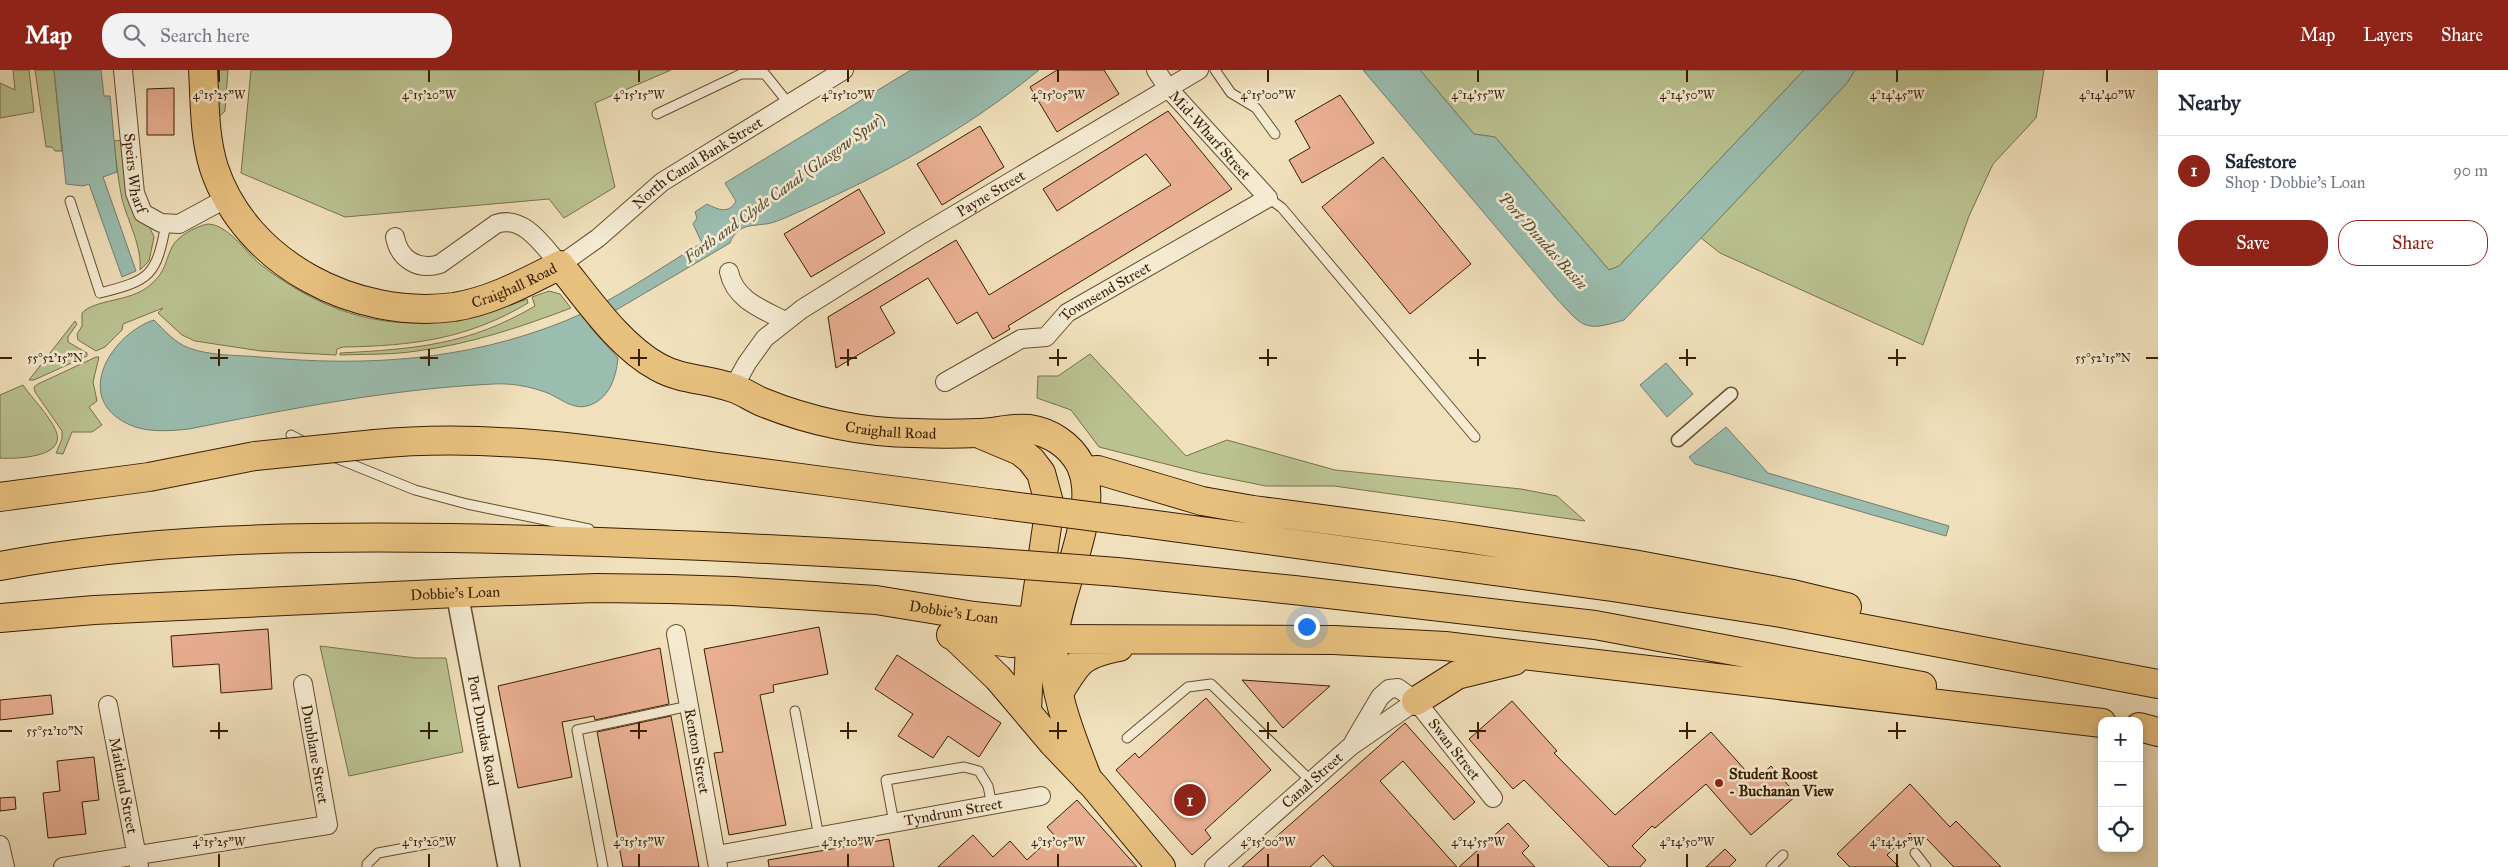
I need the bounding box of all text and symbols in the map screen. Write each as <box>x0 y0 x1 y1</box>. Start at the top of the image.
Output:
search box <box>102 13 452 58</box>
text: Map <box>25 20 72 50</box>
icon: search <box>120 21 148 49</box>
text: Search here <box>160 24 250 47</box>
text: Map <box>2300 24 2335 46</box>
text: Layers <box>2363 24 2413 46</box>
text: Share <box>2441 24 2483 46</box>
street label: Mid-Wharf Street <box>1165 87 1255 184</box>
text: 4°15'25"W <box>193 88 246 102</box>
text: 4°15'20"W <box>402 88 457 102</box>
text: 4°15'15"W <box>613 88 665 102</box>
text: 4°15'10"W <box>822 88 875 102</box>
text: 4°15'05"W <box>1031 88 1086 102</box>
text: 4°15'00"W <box>1240 88 1296 102</box>
text: 4°14'55"W <box>1451 88 1505 102</box>
text: 4°14'50"W <box>1660 88 1715 102</box>
text: 4°14'45"W <box>1870 88 1925 102</box>
text: 4°14'40"W <box>2079 88 2136 102</box>
text: Nearby <box>2178 90 2241 116</box>
water label: Forth and Clyde Canal (Glasgow Spur) <box>679 109 889 268</box>
street label: North Canal Bank Street <box>629 113 767 213</box>
street label: Speirs Wharf <box>120 133 152 218</box>
text: Safestore <box>2225 150 2296 173</box>
text: 1 <box>2191 161 2197 180</box>
text: 90 m <box>2453 161 2488 180</box>
street label: Payne Street <box>953 166 1029 221</box>
text: Shop · Dobbie's Loan <box>2225 173 2365 192</box>
water label: Port Dundas Basin <box>1494 189 1592 294</box>
button: Save <box>2178 220 2328 266</box>
button: Share <box>2338 220 2488 266</box>
street label: Townsend Street <box>1055 258 1155 325</box>
street label: Craighall Road <box>469 259 560 312</box>
text: 55°52'15"N <box>27 351 83 365</box>
text: 55°52'15"N <box>2075 351 2131 365</box>
street label: Craighall Road <box>844 418 937 443</box>
street label: Dobbie's Loan <box>410 582 501 604</box>
street label: Dobbie's Loan <box>908 597 999 627</box>
your location <box>1294 614 1320 640</box>
street label: Port Dundas Road <box>464 674 503 788</box>
street label: Dunblane Street <box>297 703 333 806</box>
street label: Renton Street <box>681 707 714 796</box>
street label: Swan Street <box>1424 715 1485 784</box>
map controls <box>2098 717 2143 852</box>
button: + <box>2098 717 2143 762</box>
text: 55°52'10"N <box>26 724 84 738</box>
street label: Maitland Street <box>105 736 142 836</box>
street label: Canal Street <box>1278 748 1347 812</box>
button: − <box>2098 762 2143 807</box>
place label: Student Roost - Buchanan View <box>1729 765 1835 800</box>
marker: Student Roost - Buchanan View <box>1713 777 1725 789</box>
pin: 1 <box>1174 781 1206 819</box>
street label: Tyndrum Street <box>902 794 1005 830</box>
button: locate <box>2098 807 2143 852</box>
text: 4°15'25"W <box>193 835 246 849</box>
text: 4°15'20"W <box>402 835 457 849</box>
text: 4°15'15"W <box>613 835 665 849</box>
text: 4°15'10"W <box>822 835 875 849</box>
text: 4°15'05"W <box>1031 835 1086 849</box>
text: 4°15'00"W <box>1240 835 1296 849</box>
text: 4°14'55"W <box>1451 835 1505 849</box>
text: 4°14'50"W <box>1660 835 1715 849</box>
text: 4°14'45"W <box>1870 835 1925 849</box>

